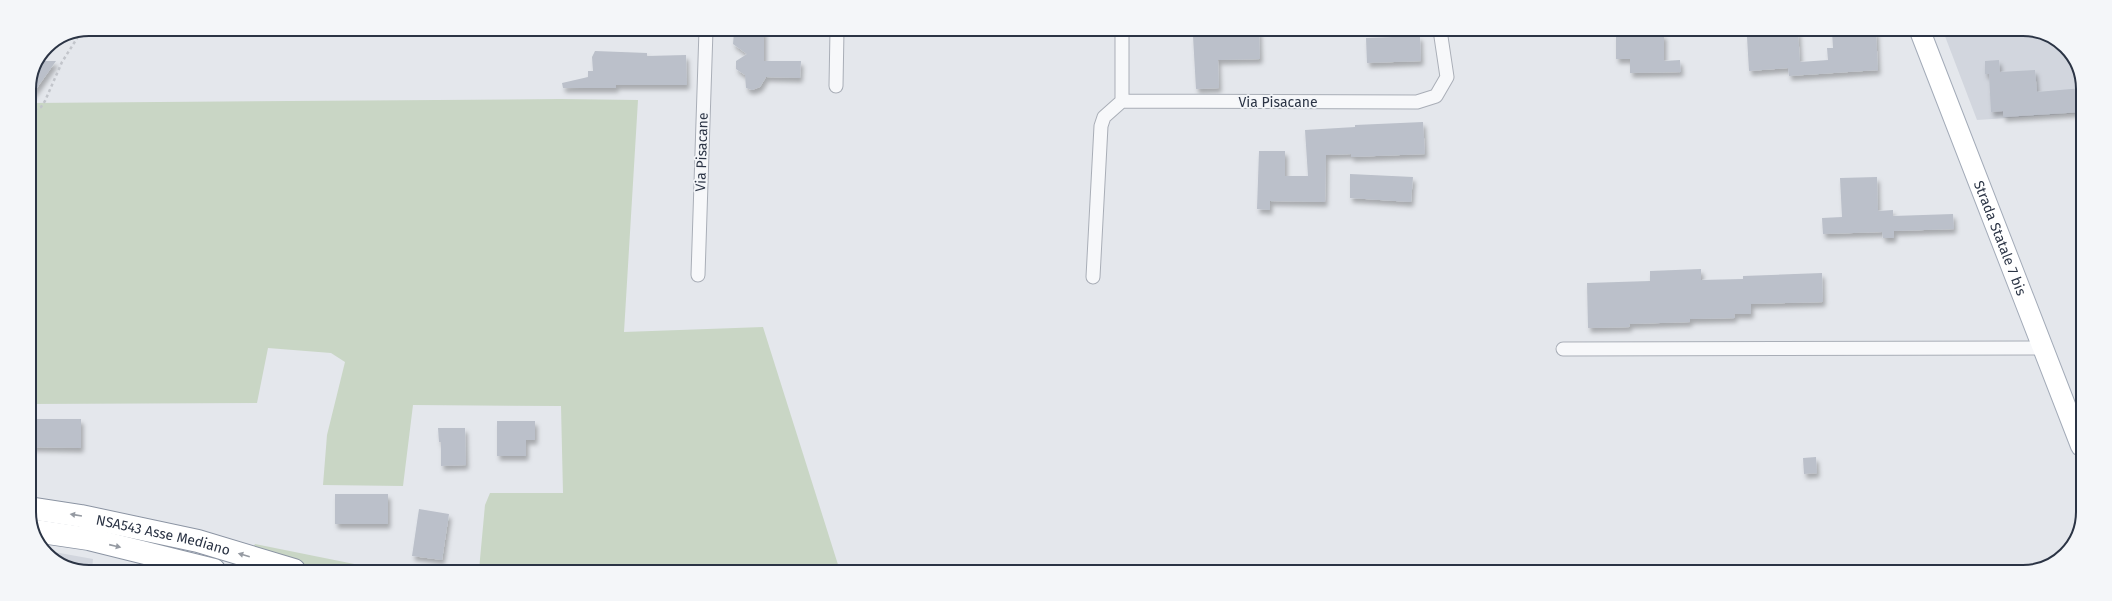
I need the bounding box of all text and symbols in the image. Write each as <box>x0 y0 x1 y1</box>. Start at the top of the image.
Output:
street label: Via Pisacane <box>1238 94 1318 111</box>
street label: Via Pisacane <box>692 112 712 192</box>
street label: Strada Statale 7 bis <box>1970 178 2030 298</box>
street label: NSA543 Asse Mediano <box>95 511 232 559</box>
one-way arrow <box>70 512 82 518</box>
one-way arrow <box>109 543 121 549</box>
one-way arrow <box>237 552 249 558</box>

